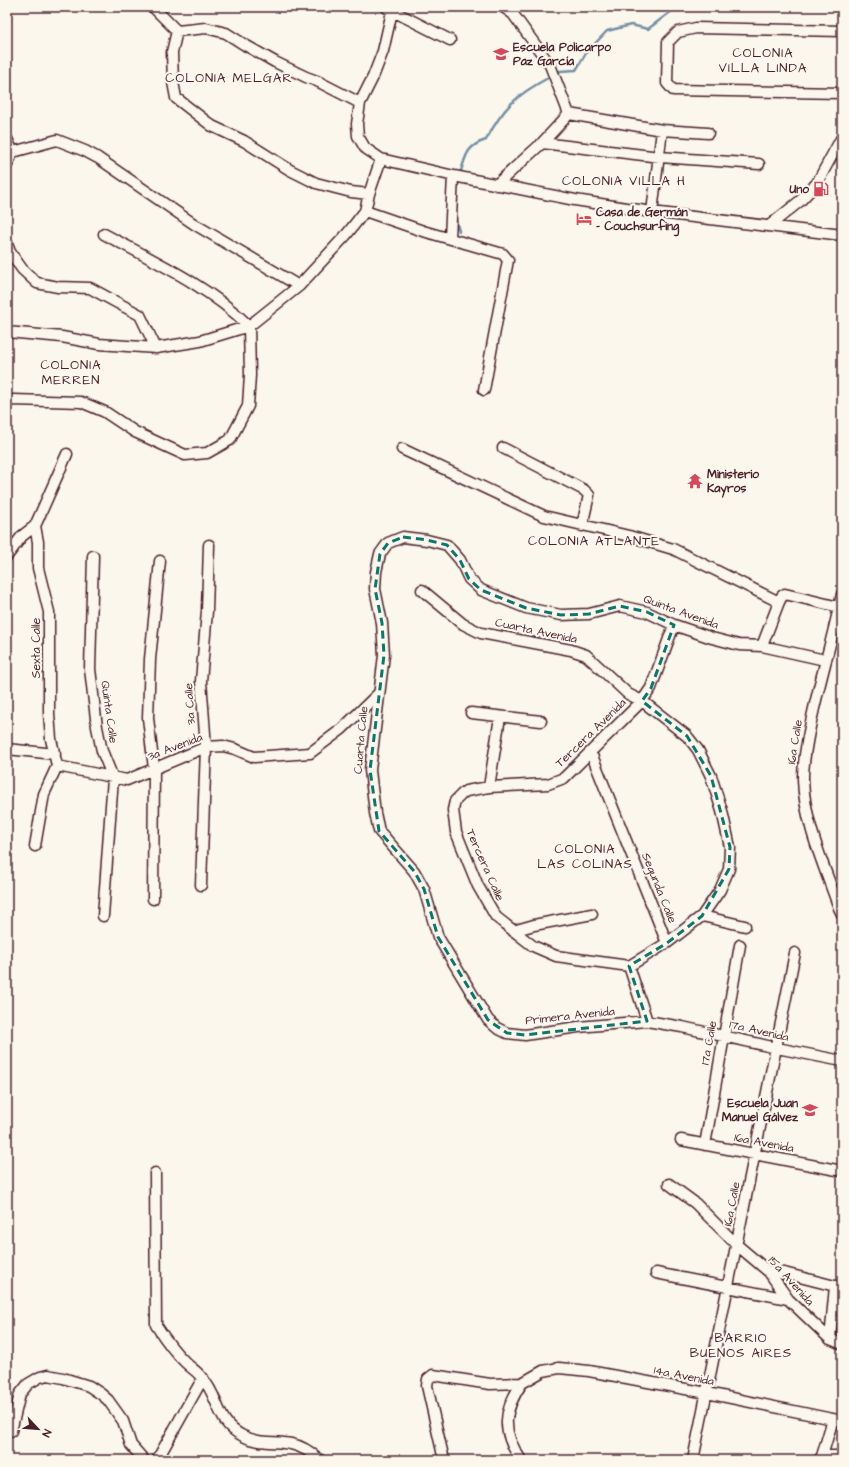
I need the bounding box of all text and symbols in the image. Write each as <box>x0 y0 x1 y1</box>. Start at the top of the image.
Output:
place label: Escuela Policarpo Paz García <box>513 39 611 70</box>
district label: COLONIA VILLA LINDA <box>719 44 807 77</box>
school or university icon: Escuela Policarpo Paz García <box>492 45 510 63</box>
district label: COLONIA MELGAR <box>165 69 293 87</box>
district label: COLONIA VILLA H <box>562 172 686 190</box>
fuel station icon: Uno <box>812 180 830 198</box>
place label: Uno <box>789 181 809 198</box>
place label: Casa de Germán - Couchsurfing <box>596 204 688 237</box>
hotel icon: Casa de Germán - Couchsurfing <box>575 210 593 228</box>
district label: COLONIA MERREN <box>40 356 102 389</box>
place label: Ministerio Kayros <box>707 466 759 498</box>
temple icon: Ministerio Kayros <box>686 472 704 490</box>
district label: COLONIA ATLANTE <box>528 532 660 550</box>
street label: Quinta Avenida <box>641 591 721 633</box>
street label: Cuarta Avenida <box>493 614 579 648</box>
street label: Sexta Calle <box>28 617 45 678</box>
street label: Quinta Calle <box>96 680 122 745</box>
street label: 3a Calle <box>180 682 200 725</box>
street label: Tercera Avenida <box>552 695 630 771</box>
street label: Cuarta Calle <box>350 705 372 775</box>
street label: 16a Calle <box>783 718 807 765</box>
street label: 3a Avenida <box>145 729 205 765</box>
street label: Tercera Calle <box>462 826 509 904</box>
district label: COLONIA LAS COLINAS <box>537 840 633 873</box>
street label: Segunda Calle <box>636 850 681 927</box>
street label: Primera Avenida <box>524 1003 616 1029</box>
street label: 17a Avenida <box>728 1016 790 1046</box>
street label: 17a Calle <box>697 1019 721 1066</box>
place label: Escuela Juan Manuel Gálvez <box>722 1095 799 1126</box>
school or university icon: Escuela Juan Manuel Gálvez <box>801 1101 819 1119</box>
street label: 16a Avenida <box>733 1129 795 1157</box>
street label: 16a Calle <box>719 1180 745 1228</box>
street label: 15a Avenida <box>764 1252 818 1310</box>
district label: BARRIO BUENOS AIRES <box>690 1329 792 1362</box>
street label: 14a Avenida <box>652 1362 716 1390</box>
north arrow <box>18 1409 58 1449</box>
text: N <box>38 1427 55 1440</box>

